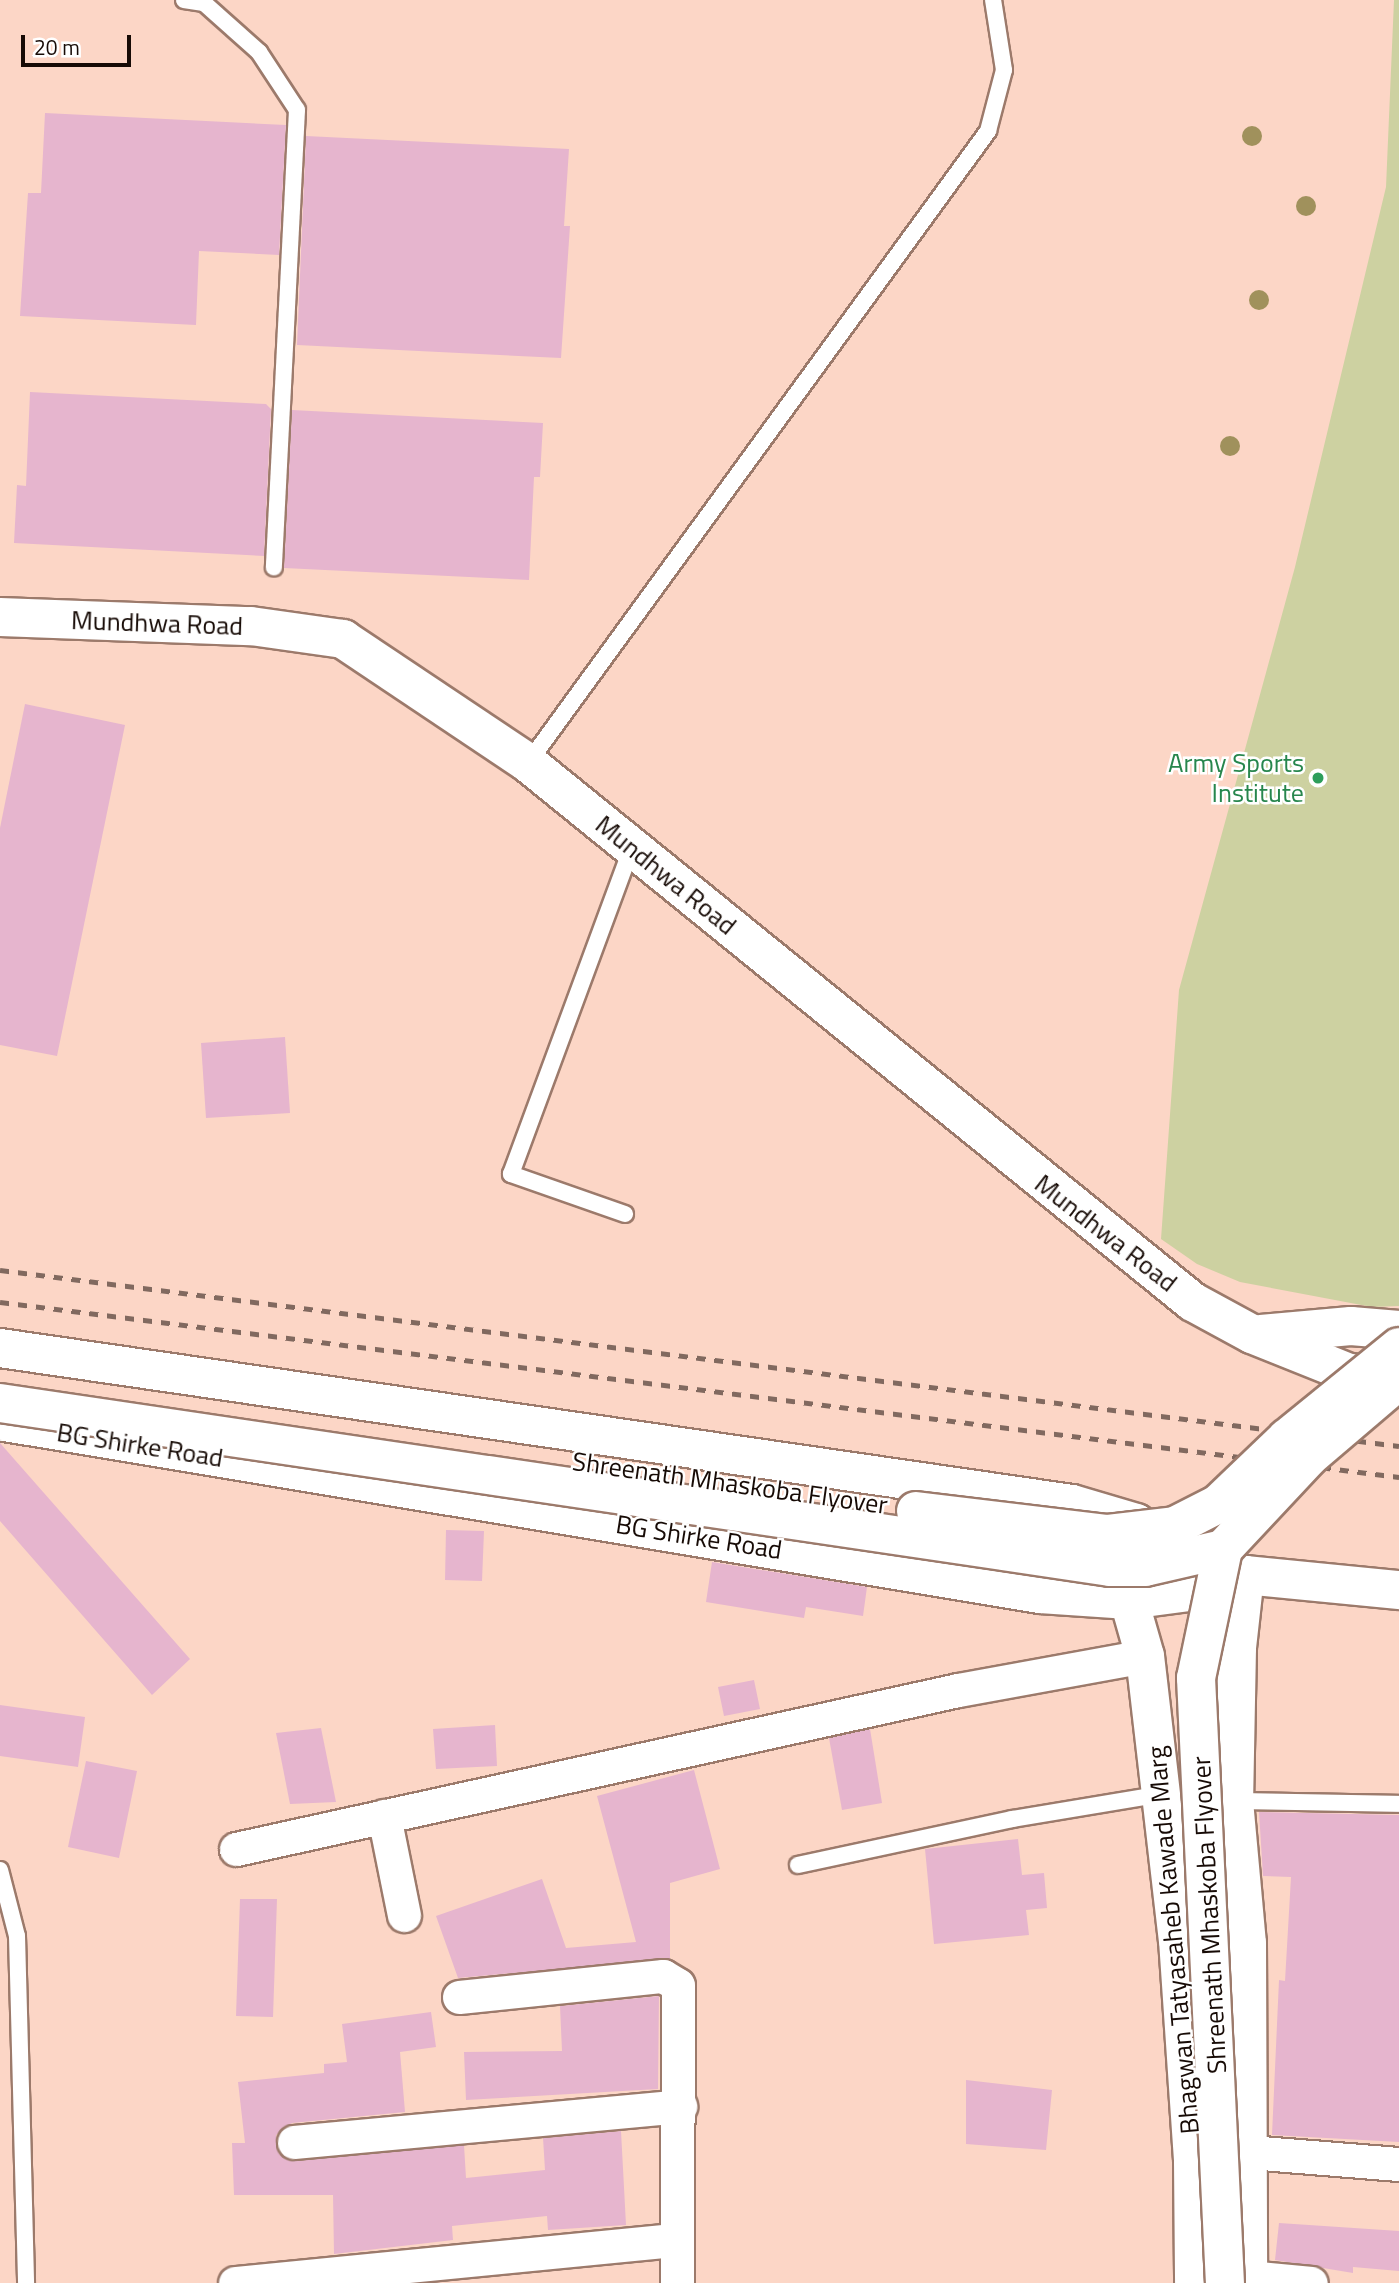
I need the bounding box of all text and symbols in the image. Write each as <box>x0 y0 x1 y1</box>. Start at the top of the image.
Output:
scale bar <box>24 21 135 65</box>
text: 20 m <box>34 31 80 63</box>
street label: Mundhwa Road <box>71 604 243 642</box>
place label: Army Sports Institute <box>1168 747 1304 808</box>
marker: Army Sports Institute <box>1310 770 1326 786</box>
street label: Mundhwa Road <box>589 809 743 941</box>
street label: Mundhwa Road <box>1029 1168 1183 1298</box>
street label: BG Shirke Road <box>55 1416 225 1474</box>
street label: Shreenath Mhaskoba Flyover <box>570 1445 890 1521</box>
street label: BG Shirke Road <box>614 1508 784 1566</box>
street label: Bhagwan Tatyasaheb Kawade Marg <box>1140 1745 1206 2135</box>
street label: Shreenath Mhaskoba Flyover <box>1185 1755 1233 2075</box>

